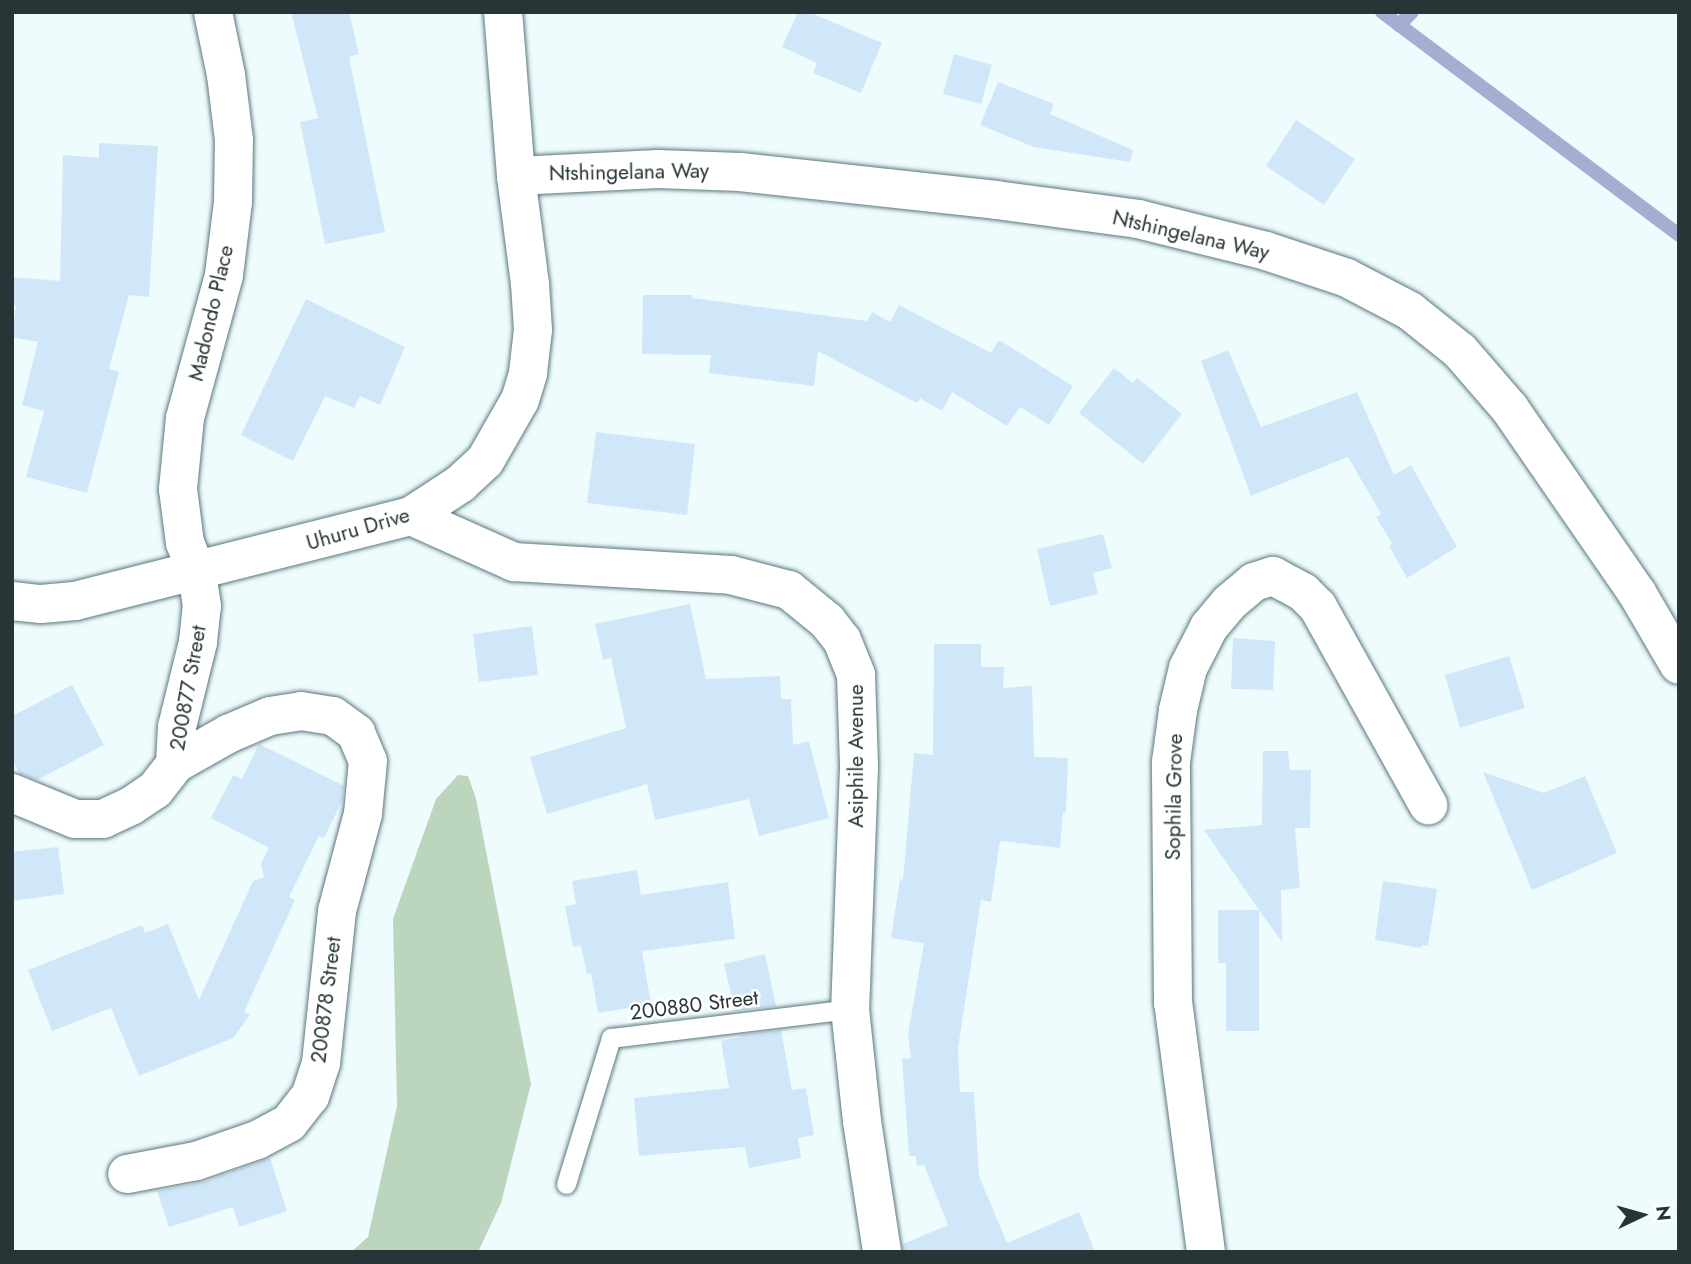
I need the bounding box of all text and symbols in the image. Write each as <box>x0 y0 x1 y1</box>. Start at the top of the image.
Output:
street label: Ntshingelana Way <box>549 158 709 186</box>
street label: Ntshingelana Way <box>1110 205 1272 265</box>
street label: Madondo Place <box>183 243 239 383</box>
street label: Uhuru Drive <box>303 502 413 556</box>
street label: 200877 Street <box>165 623 211 753</box>
street label: Asiphile Avenue <box>843 684 869 828</box>
street label: Sophila Grove <box>1160 733 1188 861</box>
street label: 200878 Street <box>306 935 346 1065</box>
street label: 200880 Street <box>628 985 760 1025</box>
north arrow <box>1607 1180 1677 1250</box>
text: N <box>1649 1204 1678 1222</box>

